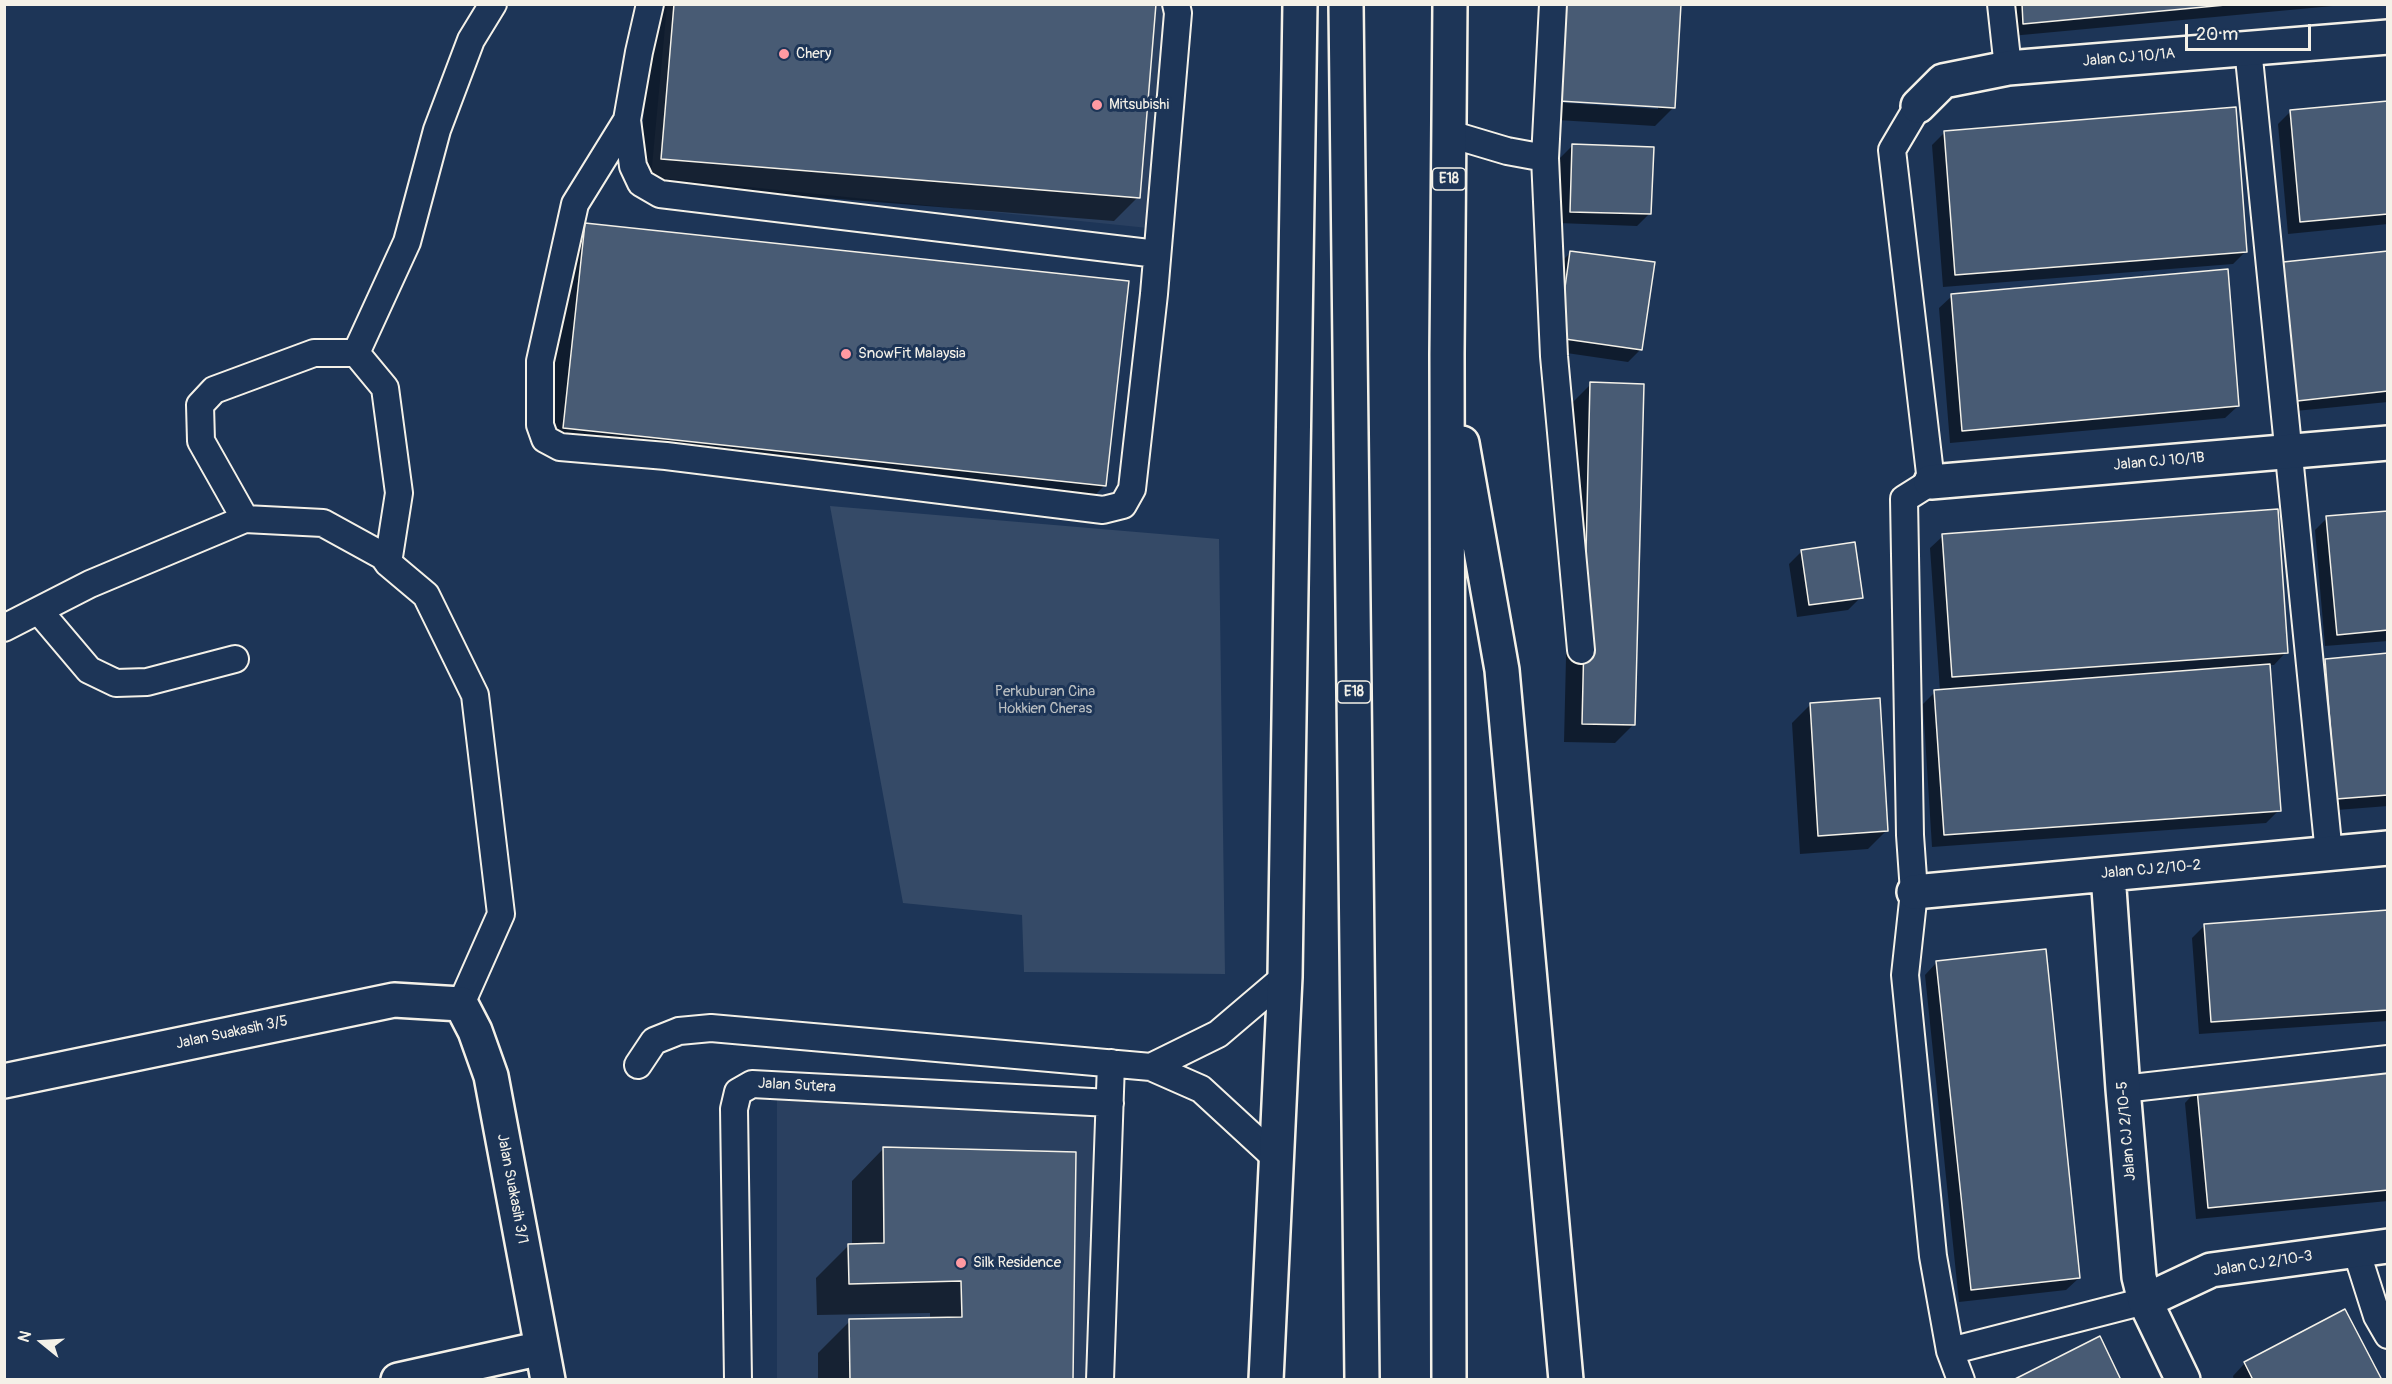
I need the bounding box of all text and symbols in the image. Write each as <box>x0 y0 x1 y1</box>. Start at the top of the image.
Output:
scale bar <box>2188 12 2314 50</box>
text: 20 m <box>2196 23 2238 46</box>
place label: Chery <box>796 45 831 63</box>
street label: Jalan CJ 10/1A <box>2082 45 2176 71</box>
marker: Chery <box>777 47 791 61</box>
place label: Mitsubishi <box>1109 96 1169 114</box>
marker: Mitsubishi <box>1090 98 1104 112</box>
road number: E18 <box>1432 168 1466 190</box>
place label: SnowFit Malaysia <box>858 345 966 363</box>
marker: SnowFit Malaysia <box>839 347 853 361</box>
street label: Jalan CJ 10/1B <box>2113 449 2205 475</box>
road number: E18 <box>1338 681 1370 703</box>
park label: Perkuburan Cina Hokkien Cheras <box>995 683 1095 718</box>
street label: Jalan CJ 2/10-2 <box>2100 857 2202 883</box>
street label: Jalan Suakasih 3/5 <box>174 1012 290 1054</box>
street label: Jalan Sutera <box>758 1075 836 1097</box>
street label: Jalan CJ 2/10-5 <box>2114 1080 2140 1182</box>
street label: Jalan Suakasih 3/1 <box>493 1132 531 1246</box>
street label: Jalan CJ 2/10-3 <box>2212 1247 2314 1281</box>
place label: Silk Residence <box>973 1254 1061 1272</box>
marker: Silk Residence <box>954 1256 968 1270</box>
north arrow <box>12 1312 72 1372</box>
text: N <box>14 1328 36 1345</box>

